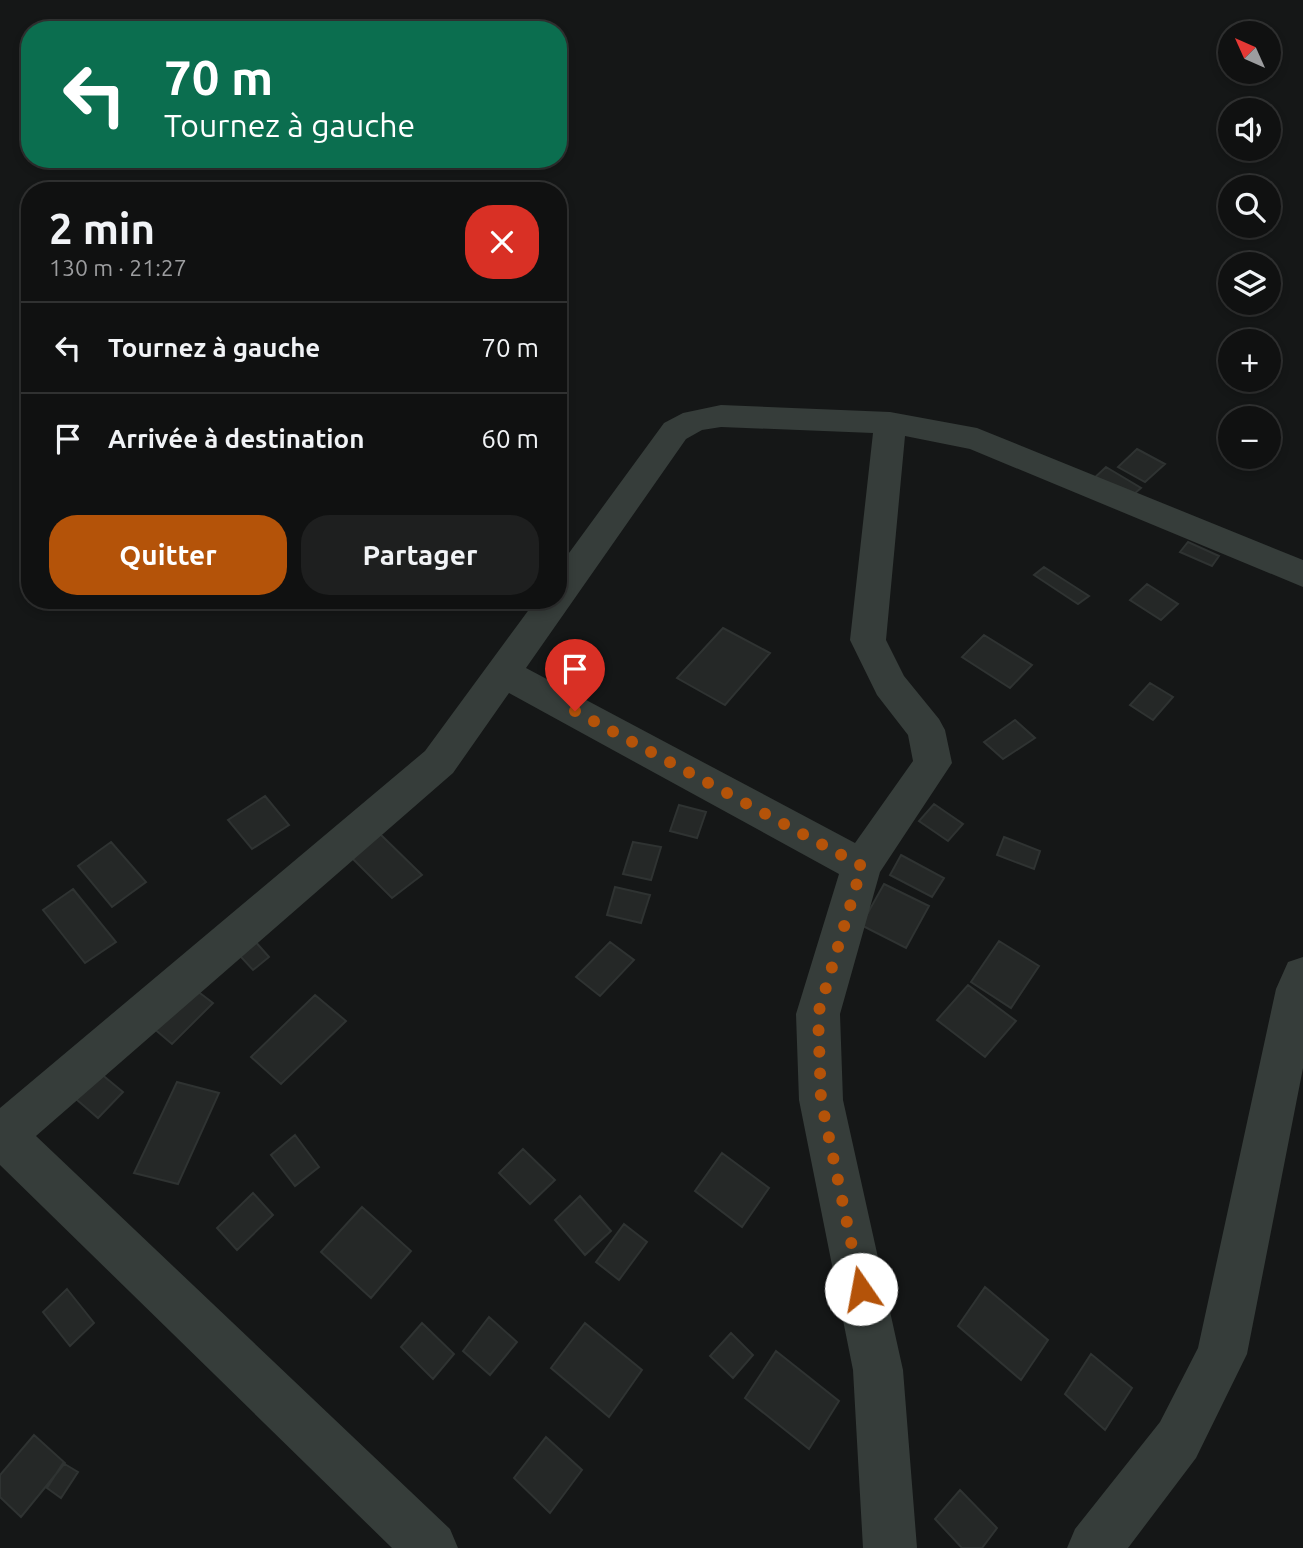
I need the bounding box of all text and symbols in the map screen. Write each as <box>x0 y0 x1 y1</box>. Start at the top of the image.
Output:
north arrow <box>1218 21 1281 84</box>
map controls <box>1218 21 1281 469</box>
icon: left <box>49 49 140 140</box>
text: 70 m <box>164 49 273 104</box>
button: sound <box>1218 98 1281 161</box>
text: Tournez à gauche <box>164 107 415 143</box>
button: search <box>1218 175 1281 238</box>
text: 2 min <box>49 205 155 252</box>
button: close <box>465 205 539 279</box>
button: layers <box>1218 252 1281 315</box>
text: 130 m · 21:27 <box>49 255 187 280</box>
icon: left <box>49 329 87 367</box>
button: + <box>1218 329 1281 392</box>
text: Tournez à gauche <box>108 333 320 362</box>
text: 70 m <box>481 333 539 362</box>
button: − <box>1218 406 1281 469</box>
icon: arrive <box>49 420 87 458</box>
text: Arrivée à destination <box>108 424 364 453</box>
text: 60 m <box>481 424 539 453</box>
button: Quitter <box>49 515 287 595</box>
button: Partager <box>301 515 539 595</box>
pin <box>545 639 605 711</box>
icon: arrive <box>556 650 594 688</box>
position arrow <box>824 1252 898 1326</box>

